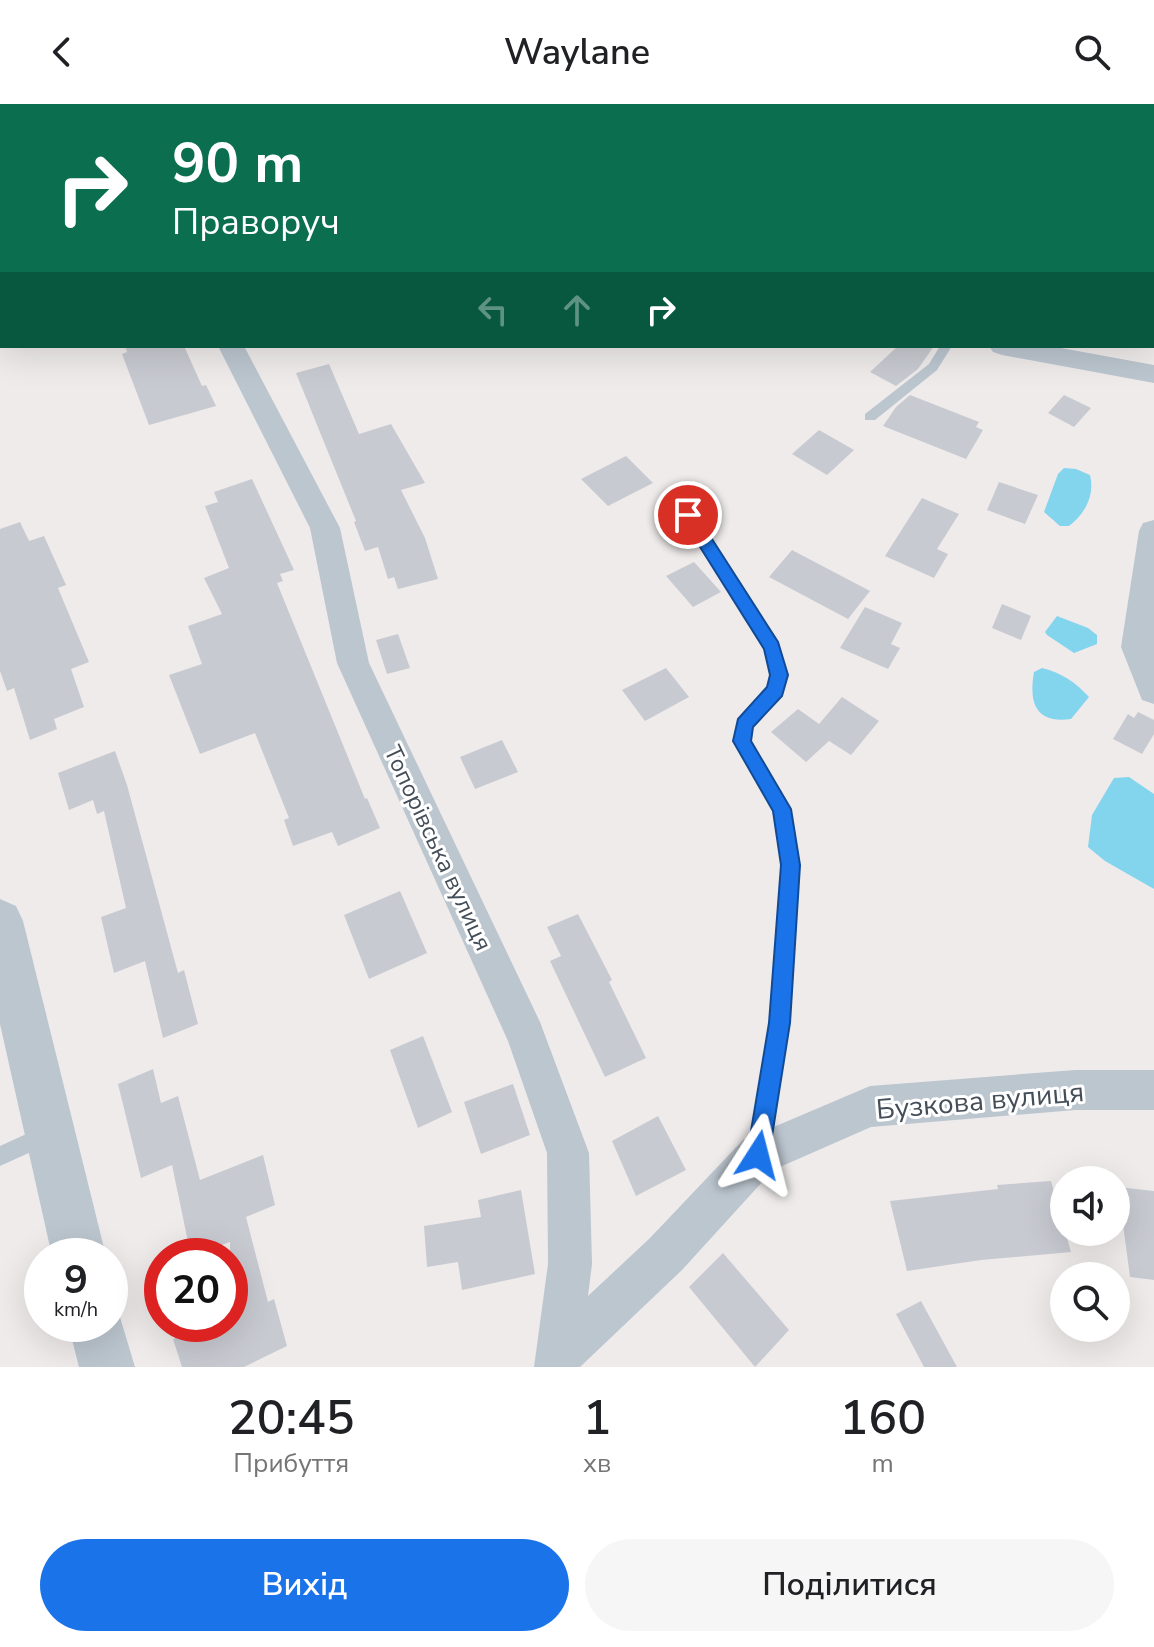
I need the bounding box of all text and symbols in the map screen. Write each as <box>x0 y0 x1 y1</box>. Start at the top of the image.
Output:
text: Waylane <box>504 28 650 77</box>
icon: back <box>40 30 84 74</box>
icon: search <box>1070 30 1114 74</box>
text: 90 m <box>172 125 303 202</box>
icon: right <box>40 136 144 240</box>
text: Праворуч <box>172 198 340 247</box>
icon: left <box>471 288 515 332</box>
icon: ahead <box>555 288 599 332</box>
icon: right <box>639 288 683 332</box>
pin <box>654 481 722 549</box>
icon: arrive <box>666 493 710 537</box>
street label: Топорівська вулиця <box>376 740 500 956</box>
street label: Бузкова вулиця <box>875 1073 1086 1129</box>
position arrow <box>716 1113 800 1197</box>
map controls <box>1050 1166 1130 1342</box>
button: sound <box>1050 1166 1130 1246</box>
speed limit sign: 20 <box>144 1238 248 1342</box>
text: 9 <box>64 1253 88 1307</box>
button: search <box>1050 1262 1130 1342</box>
text: km/h <box>54 1296 98 1323</box>
text: 20:45 <box>228 1385 355 1451</box>
text: 1 <box>583 1385 611 1451</box>
text: 160 <box>840 1385 926 1451</box>
text: Прибуття <box>233 1446 349 1481</box>
text: хв <box>583 1446 611 1481</box>
text: m <box>872 1446 894 1481</box>
button: Вихід <box>40 1539 569 1631</box>
button: Поділитися <box>585 1539 1114 1631</box>

